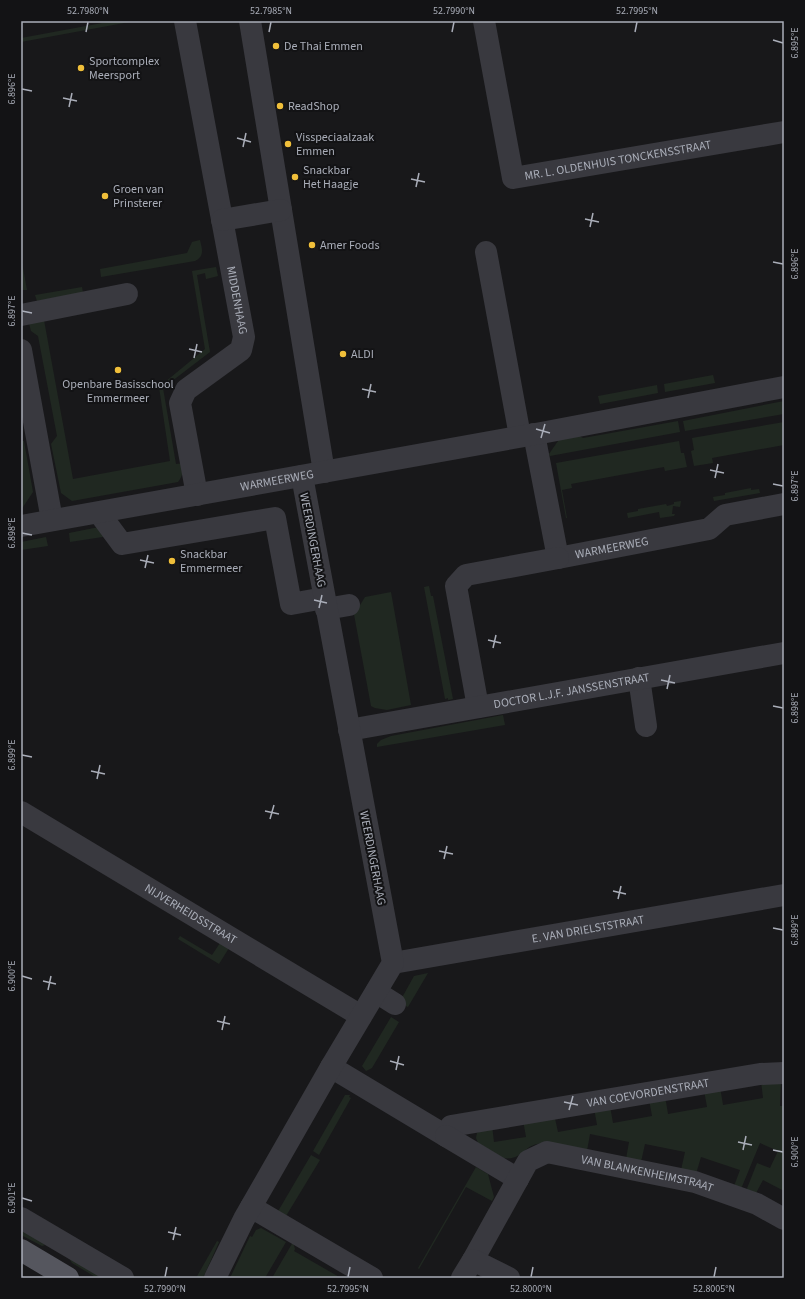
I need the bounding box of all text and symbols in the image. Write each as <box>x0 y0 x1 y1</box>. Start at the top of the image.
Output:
text: 52.7980°N <box>67 4 109 18</box>
text: 52.7985°N <box>250 4 292 18</box>
text: 52.7990°N <box>433 4 475 18</box>
text: 52.7995°N <box>616 4 658 18</box>
text: 6.895°E <box>788 28 802 58</box>
place label: De Thai Emmen <box>284 38 363 55</box>
marker: De Thai Emmen <box>271 41 281 51</box>
place label: Sportcomplex Meersport <box>89 53 160 84</box>
marker: Sportcomplex Meersport <box>76 63 86 73</box>
text: 6.896°E <box>5 74 19 104</box>
place label: ReadShop <box>288 98 340 115</box>
marker: ReadShop <box>275 101 285 111</box>
place label: Visspeciaalzaak Emmen <box>296 129 374 160</box>
street label: MR. L. OLDENHUIS TONCKENSSTRAAT <box>523 136 713 185</box>
marker: Visspeciaalzaak Emmen <box>283 139 293 149</box>
place label: Snackbar Het Haagje <box>303 162 358 193</box>
marker: Snackbar Het Haagje <box>290 172 300 182</box>
place label: Groen van Prinsterer <box>113 181 164 212</box>
marker: Groen van Prinsterer <box>100 191 110 201</box>
place label: Amer Foods <box>320 237 379 254</box>
marker: Amer Foods <box>307 240 317 250</box>
text: 6.896°E <box>788 249 802 279</box>
street label: MIDDENHAAG <box>222 265 251 336</box>
text: 6.897°E <box>5 296 19 326</box>
place label: ALDI <box>351 346 374 363</box>
marker: ALDI <box>338 349 348 359</box>
marker: Openbare Basisschool Emmermeer <box>113 365 123 375</box>
place label: Openbare Basisschool Emmermeer <box>62 376 174 407</box>
street label: WARMEERWEG <box>239 466 315 496</box>
text: 6.897°E <box>788 471 802 501</box>
street label: WEERDINGERHAAG <box>295 491 330 589</box>
text: 6.898°E <box>5 518 19 548</box>
street label: WARMEERWEG <box>574 533 650 564</box>
place label: Snackbar Emmermeer <box>180 546 243 577</box>
marker: Snackbar Emmermeer <box>167 556 177 566</box>
street label: DOCTOR L.J.F. JANSSENSTRAAT <box>492 669 652 713</box>
text: 6.898°E <box>788 693 802 723</box>
text: 6.899°E <box>5 740 19 770</box>
street label: WEERDINGERHAAG <box>355 809 390 907</box>
street label: NIJVERHEIDSSTRAAT <box>141 880 240 949</box>
street label: E. VAN DRIELSTSTRAAT <box>531 911 646 948</box>
text: 6.899°E <box>788 915 802 945</box>
text: 6.900°E <box>5 961 19 991</box>
street label: VAN COEVORDENSTRAAT <box>585 1075 711 1112</box>
text: 6.900°E <box>788 1137 802 1167</box>
street label: VAN BLANKENHEIMSTRAAT <box>580 1151 716 1197</box>
text: 6.901°E <box>5 1183 19 1213</box>
text: 52.7990°N <box>144 1282 186 1296</box>
text: 52.7995°N <box>327 1282 369 1296</box>
text: 52.8000°N <box>510 1282 552 1296</box>
text: 52.8005°N <box>693 1282 735 1296</box>

